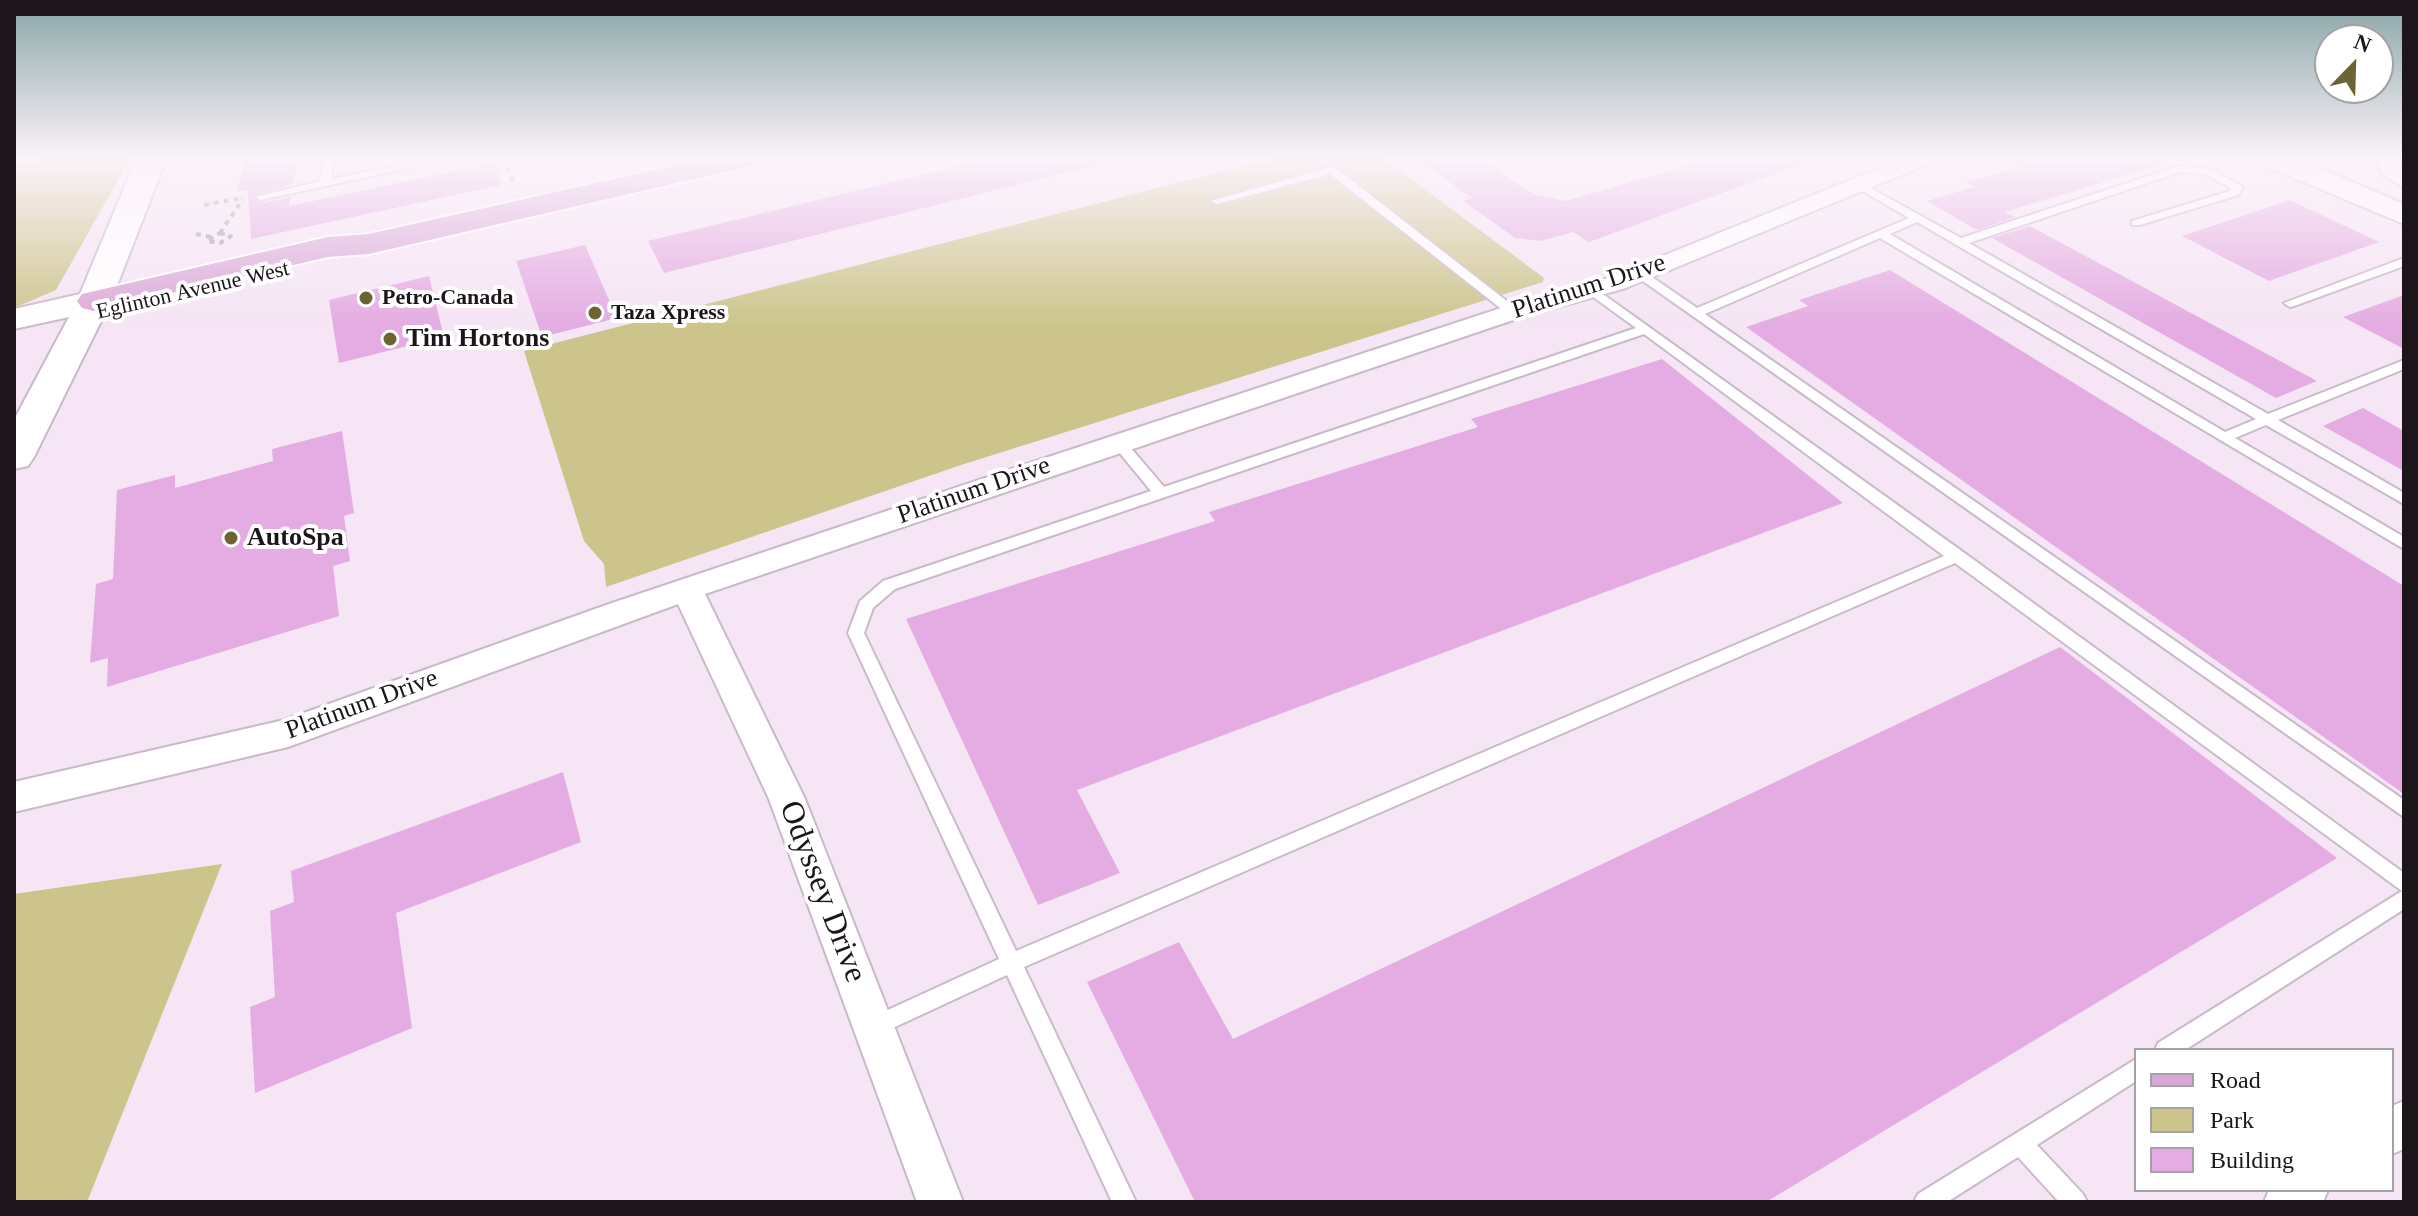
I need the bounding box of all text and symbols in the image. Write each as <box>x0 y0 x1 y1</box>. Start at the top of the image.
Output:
north arrow <box>2314 24 2394 104</box>
text: N <box>2351 29 2375 58</box>
street label: Platinum Drive <box>1508 248 1670 326</box>
street label: Eglinton Avenue West <box>94 256 292 326</box>
place label: Petro-Canada <box>382 285 514 311</box>
marker: Petro-Canada <box>357 289 375 307</box>
place label: Taza Xpress <box>611 300 725 326</box>
marker: Taza Xpress <box>586 304 604 322</box>
place label: Tim Hortons <box>406 323 549 355</box>
marker: Tim Hortons <box>381 330 399 348</box>
street label: Platinum Drive <box>893 450 1055 532</box>
place label: AutoSpa <box>247 522 344 554</box>
marker: AutoSpa <box>222 529 240 547</box>
street label: Platinum Drive <box>282 663 442 747</box>
street label: Odyssey Drive <box>770 796 874 988</box>
legend <box>2134 1048 2394 1192</box>
text: Road <box>2210 1067 2261 1093</box>
text: Park <box>2210 1107 2254 1133</box>
text: Building <box>2210 1147 2294 1173</box>

